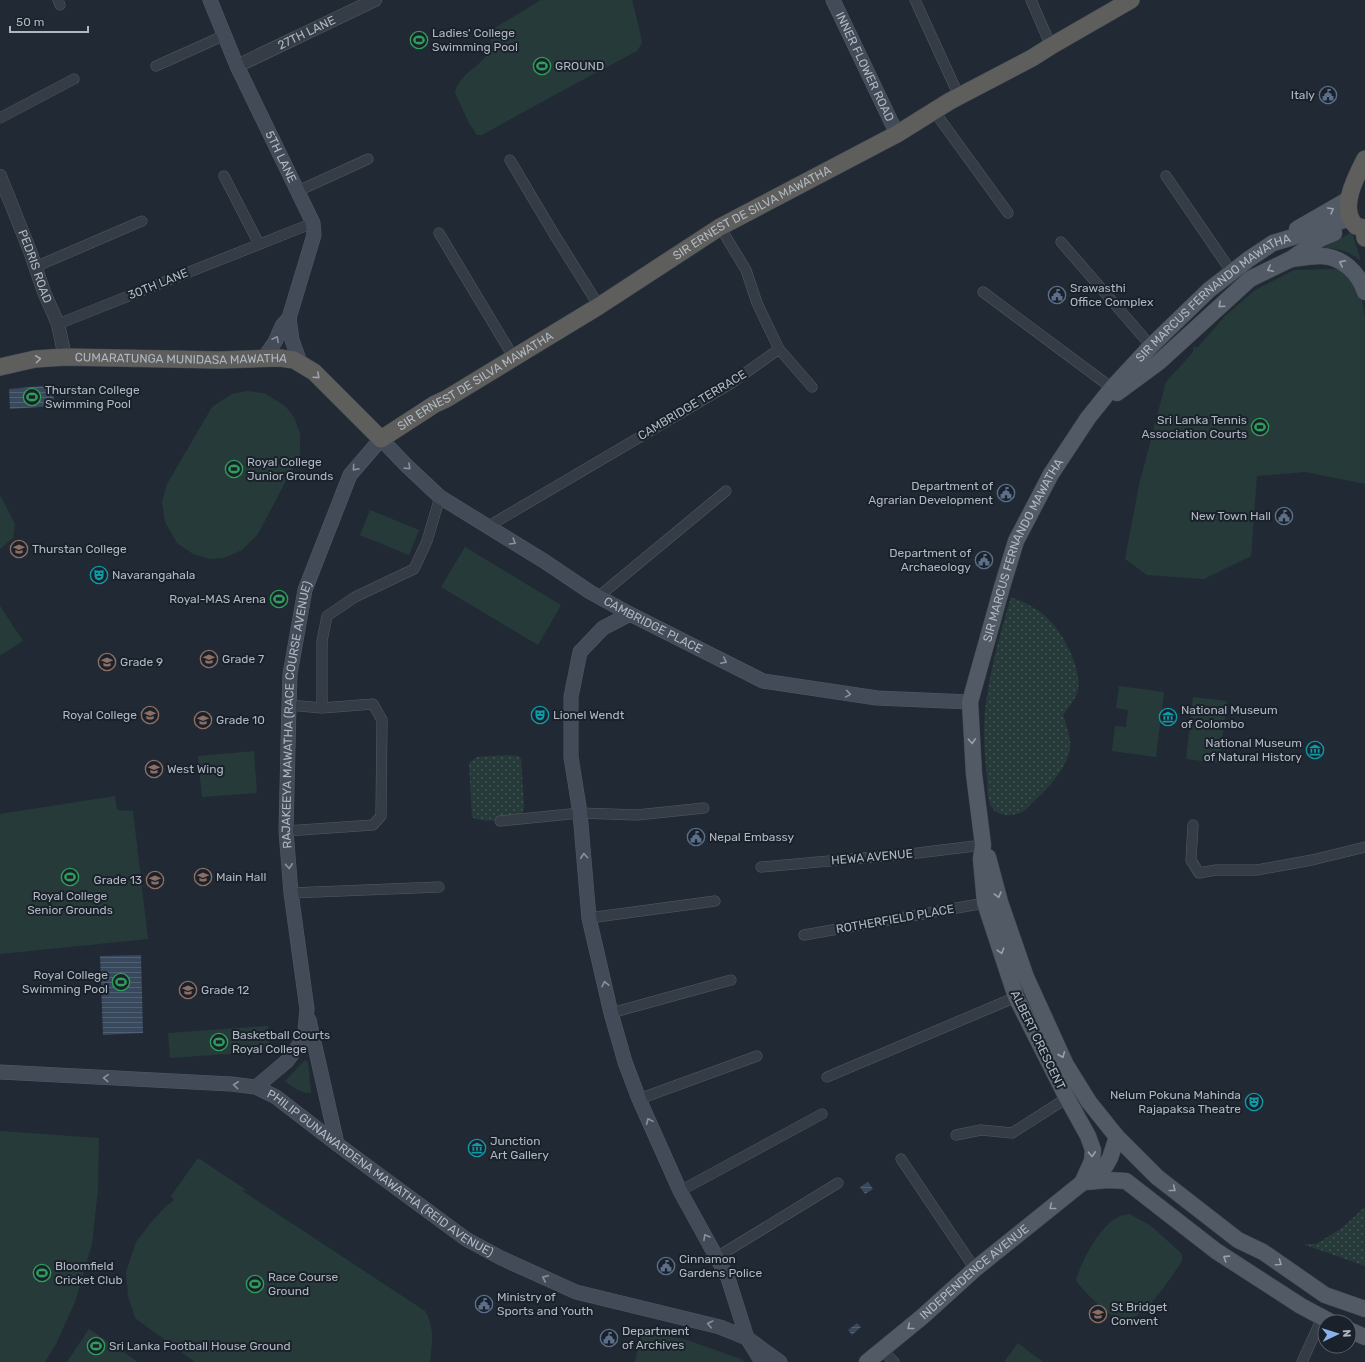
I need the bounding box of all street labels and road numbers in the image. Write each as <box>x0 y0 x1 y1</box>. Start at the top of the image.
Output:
street label: INNER FLOWER ROAD <box>833 10 897 124</box>
street label: 27TH LANE <box>275 13 338 52</box>
street label: 5TH LANE <box>262 128 299 185</box>
street label: SIR ERNEST DE SILVA MAWATHA <box>670 163 833 263</box>
street label: PEDRIS ROAD <box>15 228 55 305</box>
street label: SIR MARCUS FERNANDO MAWATHA <box>1133 231 1292 365</box>
street label: 30TH LANE <box>126 266 190 302</box>
street label: SIR ERNEST DE SILVA MAWATHA <box>395 329 556 433</box>
street label: CUMARATUNGA MUNIDASA MAWATHA <box>75 350 288 367</box>
street label: CAMBRIDGE TERRACE <box>635 367 749 443</box>
street label: SIR MARCUS FERNANDO MAWATHA <box>980 456 1066 644</box>
street label: RAJAKEEYA MAWATHA (RACE COURSE AVENUE) <box>279 579 315 849</box>
street label: CAMBRIDGE PLACE <box>601 594 705 656</box>
street label: HEWA AVENUE <box>830 846 914 868</box>
street label: ROTHERFIELD PLACE <box>835 902 955 936</box>
street label: ALBERT CRESCENT <box>1008 988 1068 1092</box>
street label: PHILIP GUNAWARDENA MAWATHA (REID AVENUE) <box>265 1087 496 1260</box>
street label: INDEPENDENCE AVENUE <box>917 1222 1032 1323</box>

